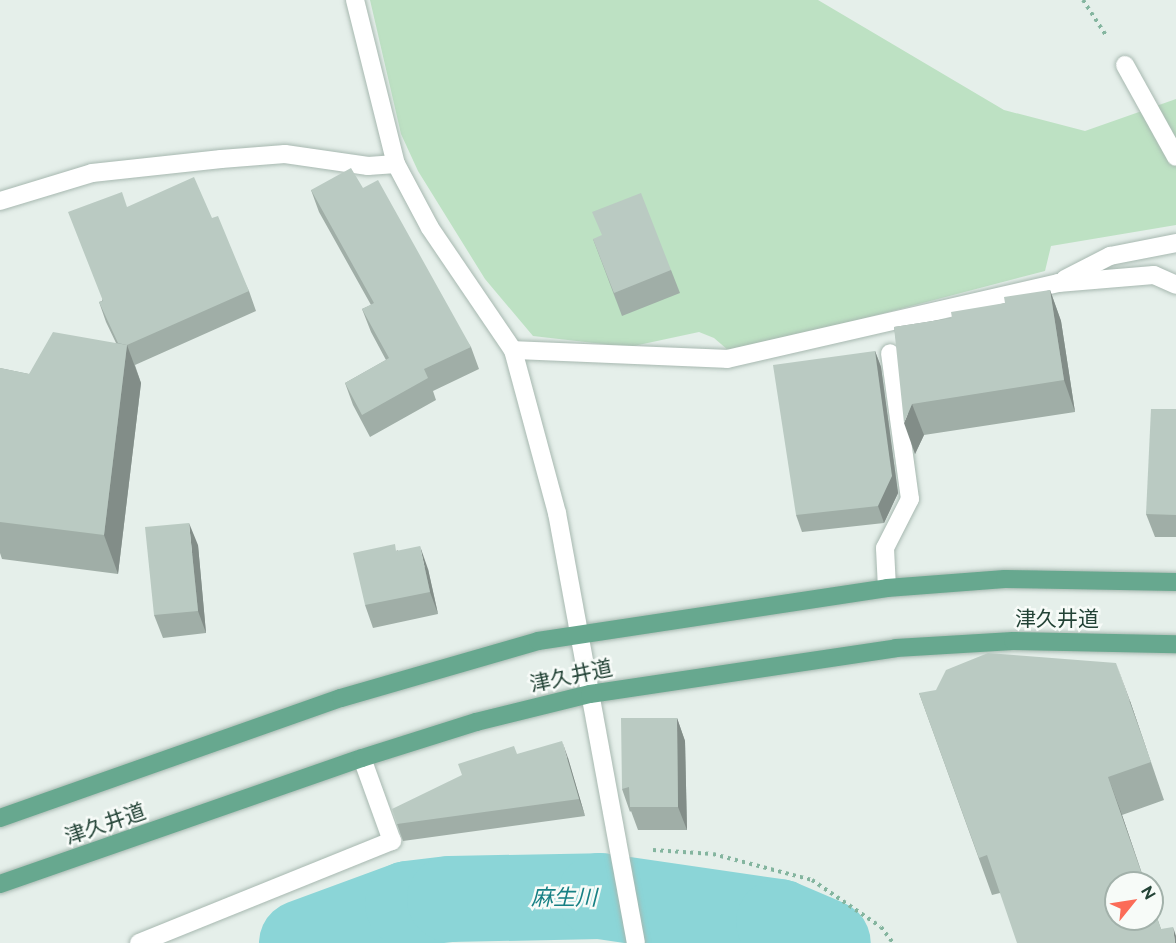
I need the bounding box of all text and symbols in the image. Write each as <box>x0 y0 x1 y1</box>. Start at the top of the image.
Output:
street label: 津久井道 <box>1015 606 1099 632</box>
street label: 津久井道 <box>527 655 615 697</box>
street label: 津久井道 <box>61 798 149 850</box>
north arrow <box>1104 871 1164 931</box>
text: N <box>1137 883 1160 903</box>
water label: 麻生川 <box>531 885 597 911</box>

